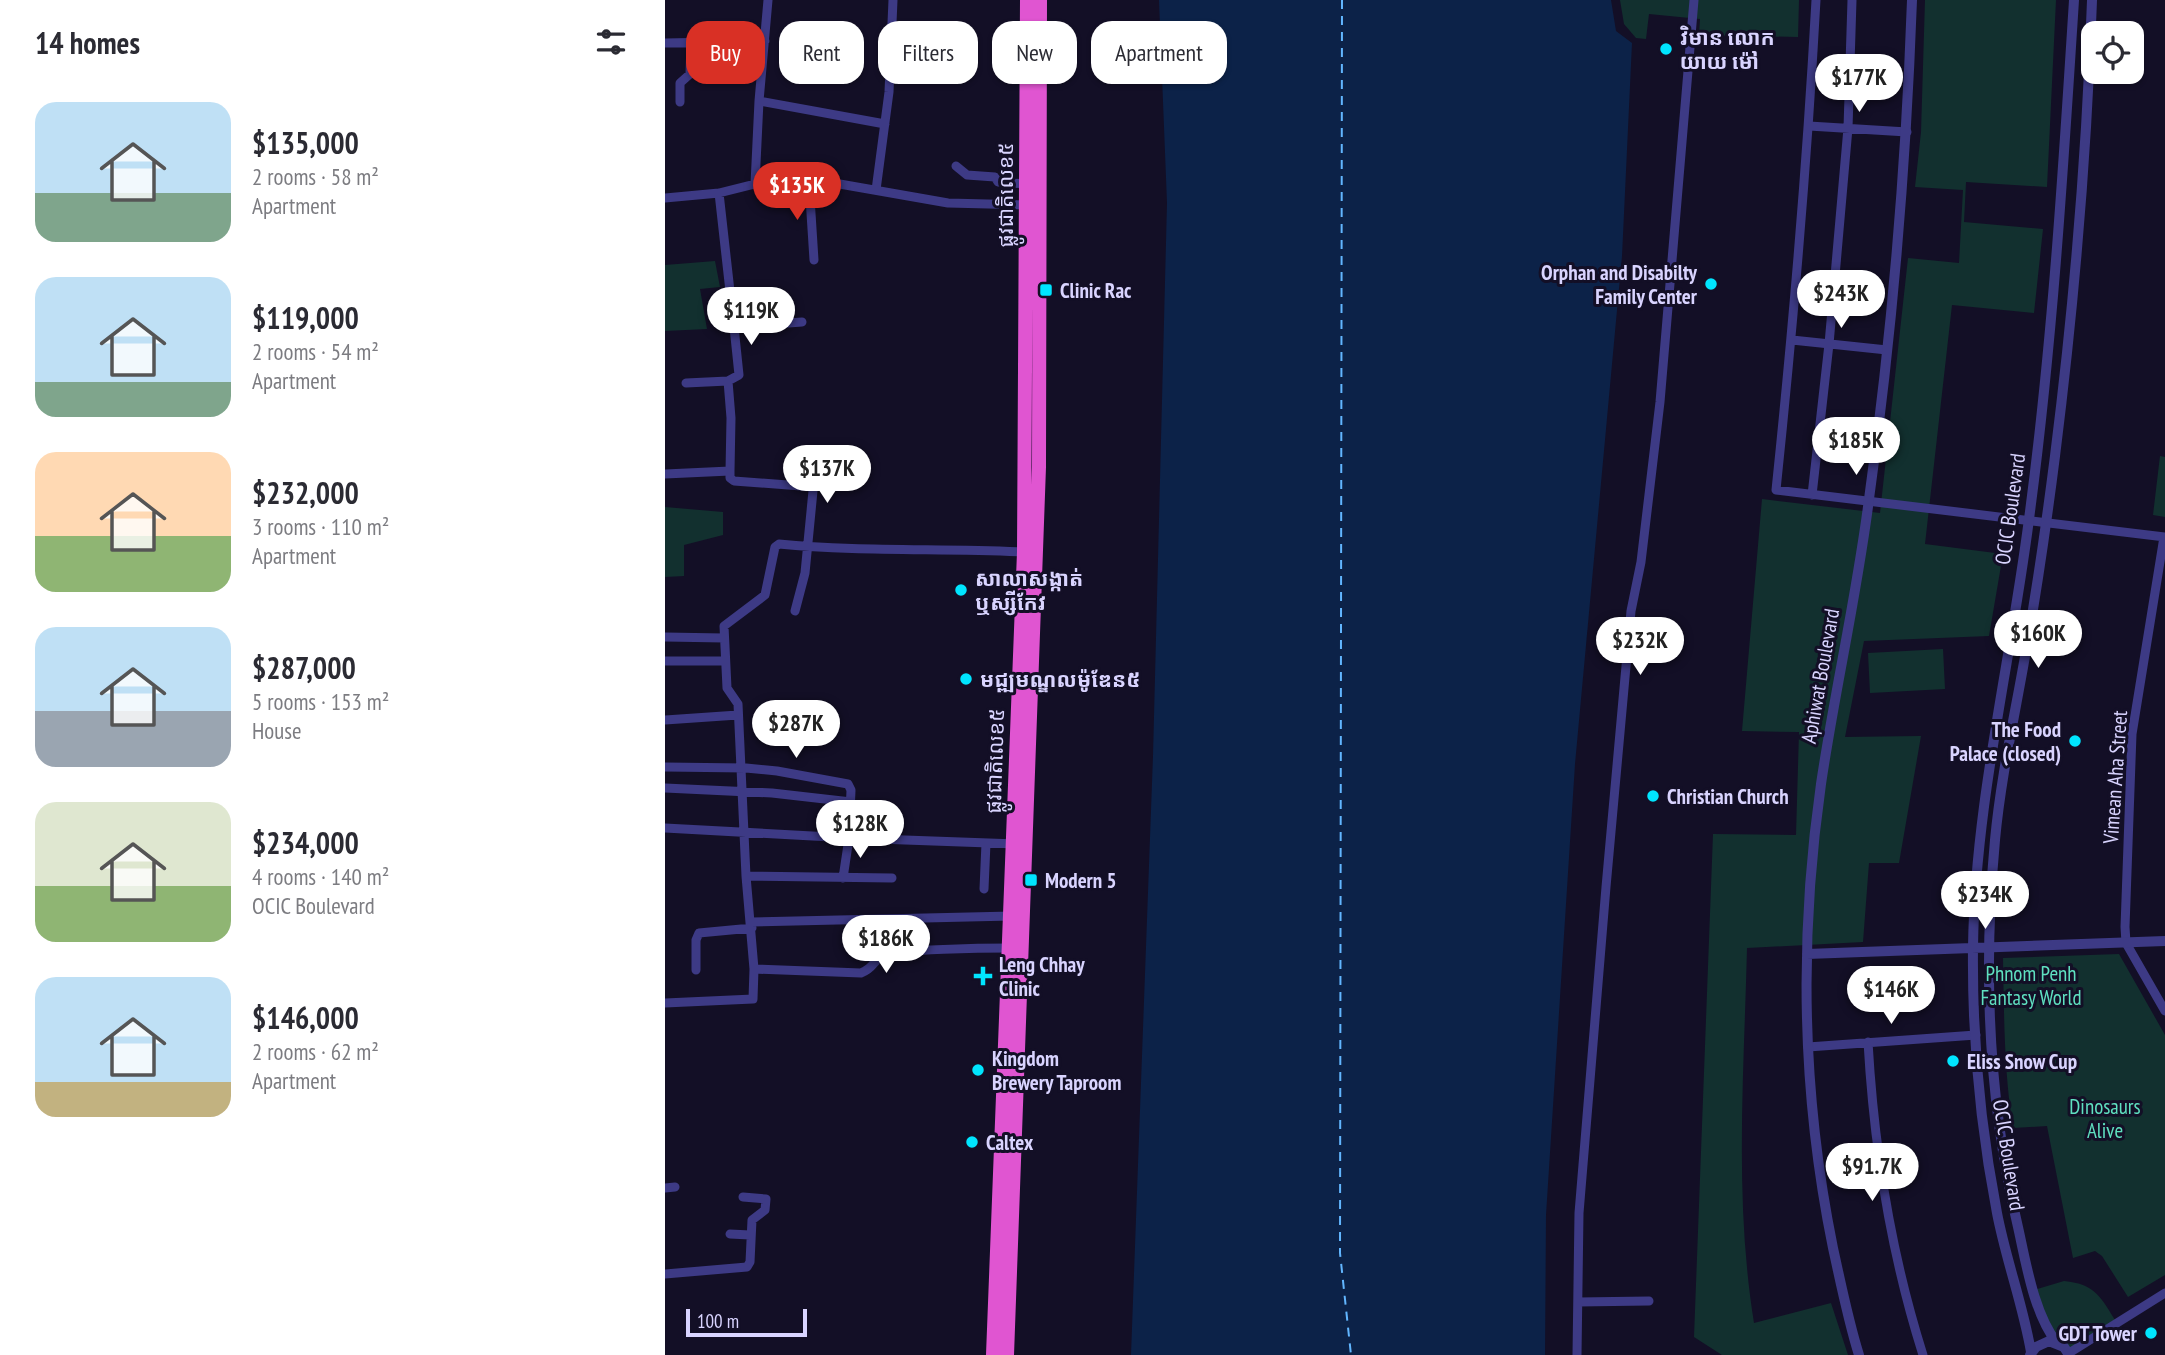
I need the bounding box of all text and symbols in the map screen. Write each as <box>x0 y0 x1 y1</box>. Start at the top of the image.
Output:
chip: Buy <box>686 21 765 84</box>
chip: Rent <box>779 21 864 84</box>
chip: Filters <box>878 21 978 84</box>
chip: New <box>992 21 1077 84</box>
chip: Apartment <box>1091 21 1227 84</box>
map controls <box>2081 21 2144 84</box>
button: locate <box>2081 21 2144 84</box>
text: 14 homes <box>35 23 140 62</box>
icon: filters <box>592 23 630 61</box>
place label: វិមាន លោក យាយ ម៉ៅ <box>1680 24 1775 75</box>
marker: វិមាន លោក យាយ ម៉ៅ <box>1658 41 1674 57</box>
pin: $177K <box>1810 54 1908 114</box>
text: $177K <box>1831 62 1887 91</box>
text: $135,000 <box>252 123 359 162</box>
icon: home <box>91 130 175 214</box>
street label: ផ្លូវជាតិលេខ៥ <box>992 142 1025 248</box>
text: 2 rooms · 58 m² <box>252 162 379 191</box>
pin: $135K <box>748 162 846 222</box>
text: $135K <box>769 170 825 199</box>
text: Apartment <box>252 191 336 220</box>
place label: Orphan and Disabilty Family Center <box>1541 259 1698 310</box>
pin: $243K <box>1792 270 1890 330</box>
marker: Orphan and Disabilty Family Center <box>1703 276 1719 292</box>
place label: Clinic Rac <box>1060 277 1132 304</box>
text: $243K <box>1813 278 1869 307</box>
marker: Clinic Rac <box>1038 282 1054 298</box>
pin: $119K <box>702 288 800 347</box>
text: $119K <box>723 295 779 324</box>
text: $119,000 <box>252 298 359 337</box>
icon: home <box>91 305 175 389</box>
text: 2 rooms · 54 m² <box>252 337 379 366</box>
text: Apartment <box>252 366 336 395</box>
pin: $185K <box>1807 418 1905 477</box>
text: $185K <box>1828 425 1884 454</box>
pin: $137K <box>778 446 876 505</box>
street label: OCIC Boulevard <box>1989 452 2031 566</box>
text: $137K <box>799 453 855 482</box>
text: $232,000 <box>252 473 359 512</box>
icon: home <box>91 480 175 564</box>
text: 3 rooms · 110 m² <box>252 512 389 541</box>
text: Apartment <box>252 541 336 570</box>
place label: សាលាសង្កាត់ ឬស្សីកែវ <box>975 565 1083 616</box>
marker: សាលាសង្កាត់ ឬស្សីកែវ <box>953 582 969 598</box>
street label: Aphiwat Boulevard <box>1795 606 1845 746</box>
pin: $160K <box>1989 610 2087 670</box>
pin: $232K <box>1591 618 1689 677</box>
text: $160K <box>2010 618 2066 647</box>
text: $232K <box>1612 625 1668 654</box>
text: $287,000 <box>252 648 356 687</box>
icon: home <box>91 655 175 739</box>
place label: មជ្ឍមណ្ឌលម៉ូឌែន៥ <box>980 666 1140 693</box>
marker: មជ្ឍមណ្ឌលម៉ូឌែន៥ <box>958 671 974 687</box>
text: 5 rooms · 153 m² <box>252 687 389 716</box>
pin: $287K <box>747 700 845 760</box>
text: $287K <box>768 708 824 737</box>
street label: ផ្លូវជាតិលេខ៥ <box>980 708 1017 814</box>
street label: Vimean Aha Street <box>2097 709 2133 846</box>
text: House <box>252 716 302 745</box>
place label: The Food Palace (closed) <box>1950 716 2061 767</box>
marker: The Food Palace (closed) <box>2067 733 2083 749</box>
place label: Christian Church <box>1667 783 1789 810</box>
marker: Christian Church <box>1645 788 1661 804</box>
pin: $128K <box>811 800 909 860</box>
text: $128K <box>832 808 888 837</box>
text: $234,000 <box>252 823 359 862</box>
icon: home <box>91 830 175 914</box>
text: 4 rooms · 140 m² <box>252 862 389 891</box>
place label: Modern 5 <box>1045 867 1117 894</box>
marker: Modern 5 <box>1023 872 1039 888</box>
pin: $234K <box>1936 872 2034 931</box>
text: $234K <box>1957 879 2013 908</box>
text: OCIC Boulevard <box>252 891 375 920</box>
pin: $186K <box>837 916 935 975</box>
text: $186K <box>858 923 914 952</box>
place label: Leng Chhay Clinic <box>999 951 1085 1002</box>
park label: Phnom Penh Fantasy World <box>1980 960 2082 1011</box>
marker: Leng Chhay Clinic <box>973 966 993 986</box>
pin: $146K <box>1842 967 1940 1026</box>
text: $146K <box>1863 974 1919 1003</box>
text: $146,000 <box>252 998 359 1037</box>
icon: home <box>91 1005 175 1089</box>
text: 2 rooms · 62 m² <box>252 1037 379 1066</box>
place label: Kingdom Brewery Taproom <box>992 1045 1121 1096</box>
place label: Eliss Snow Cup <box>1967 1048 2077 1075</box>
marker: Eliss Snow Cup <box>1945 1053 1961 1069</box>
marker: Kingdom Brewery Taproom <box>970 1062 986 1078</box>
text: Apartment <box>252 1066 336 1095</box>
park label: Dinosaurs Alive <box>2069 1093 2141 1144</box>
street label: OCIC Boulevard <box>1987 1098 2031 1212</box>
place label: Caltex <box>986 1129 1034 1156</box>
marker: Caltex <box>964 1134 980 1150</box>
pin: $91.7K <box>1815 1144 1929 1203</box>
text: $91.7K <box>1842 1151 1902 1180</box>
scale bar <box>686 1306 807 1338</box>
text: 100 m <box>697 1309 739 1333</box>
place label: GDT Tower <box>2058 1320 2138 1347</box>
marker: GDT Tower <box>2143 1325 2159 1341</box>

